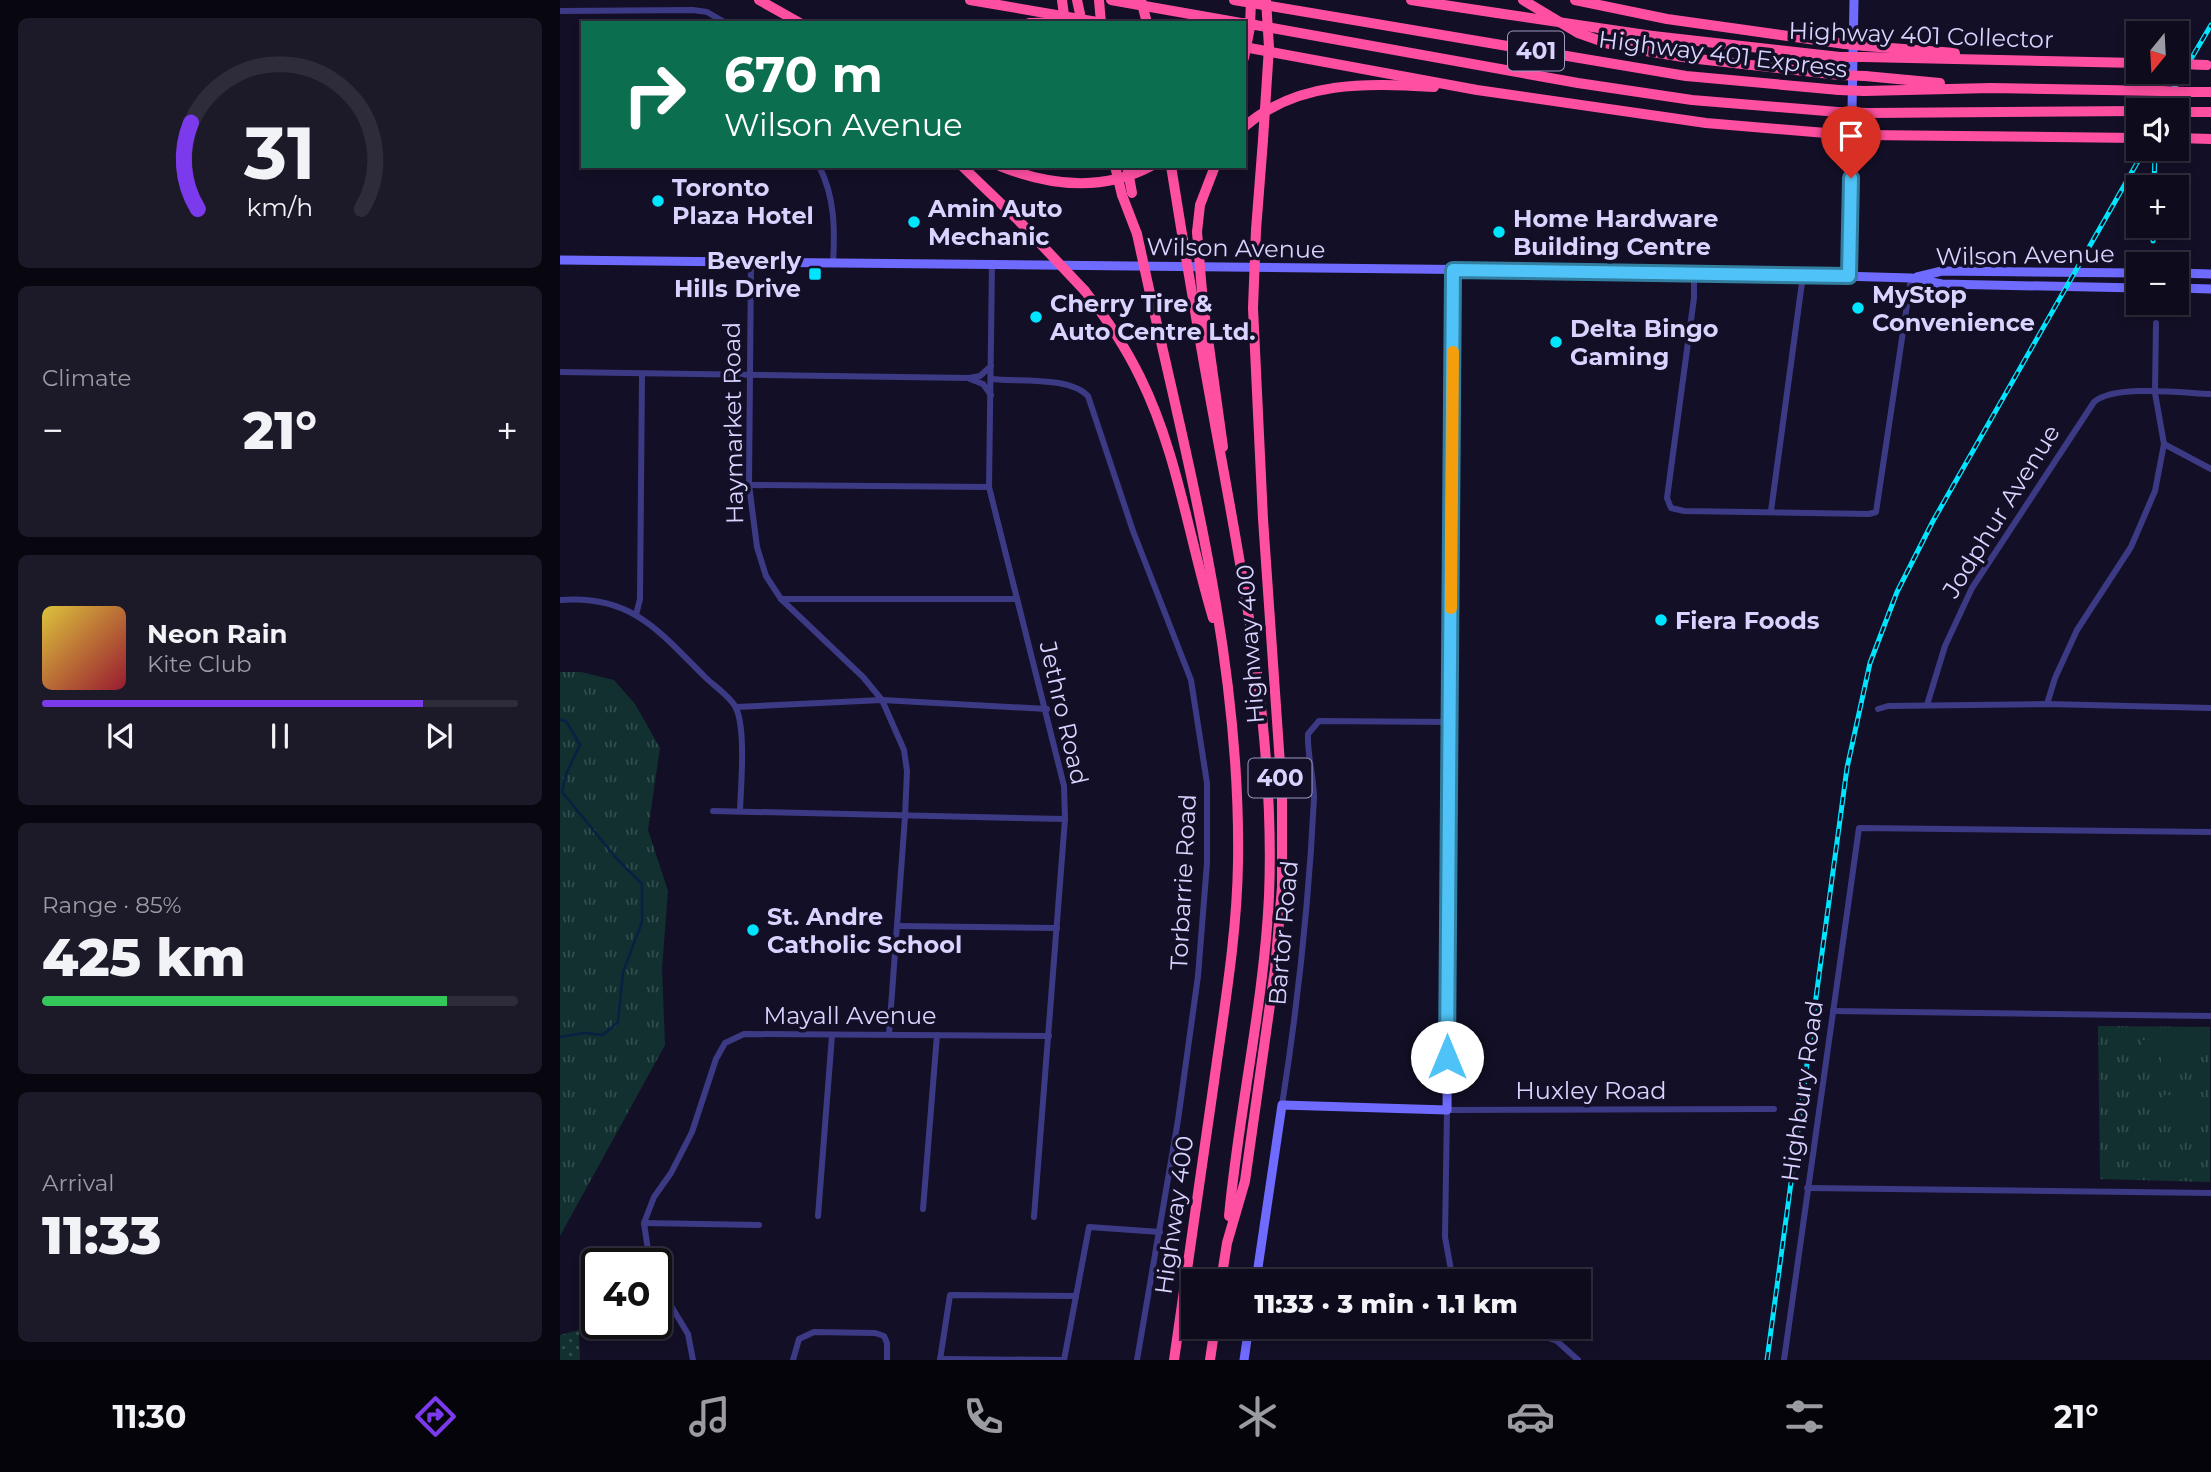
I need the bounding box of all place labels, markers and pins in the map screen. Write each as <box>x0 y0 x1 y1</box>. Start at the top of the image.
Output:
pin <box>1821 106 1881 178</box>
place label: Toronto Plaza Hotel <box>672 173 814 230</box>
marker: Toronto Plaza Hotel <box>650 193 666 209</box>
place label: Amin Auto Mechanic <box>927 194 1063 251</box>
place label: Home Hardware Building Centre <box>1513 204 1718 261</box>
marker: Amin Auto Mechanic <box>906 214 922 230</box>
marker: Home Hardware Building Centre <box>1491 224 1507 240</box>
place label: Beverly Hills Drive <box>674 246 802 303</box>
marker: Beverly Hills Drive <box>807 266 823 282</box>
place label: MyStop Convenience <box>1872 280 2035 337</box>
place label: Cherry Tire & Auto Centre Ltd. <box>1049 289 1256 346</box>
marker: MyStop Convenience <box>1850 300 1866 316</box>
marker: Cherry Tire & Auto Centre Ltd. <box>1028 309 1044 325</box>
place label: Delta Bingo Gaming <box>1570 314 1719 371</box>
marker: Delta Bingo Gaming <box>1548 334 1564 350</box>
place label: Fiera Foods <box>1675 606 1820 635</box>
marker: Fiera Foods <box>1653 612 1669 628</box>
place label: St. Andre Catholic School <box>767 902 962 959</box>
marker: St. Andre Catholic School <box>745 922 761 938</box>

